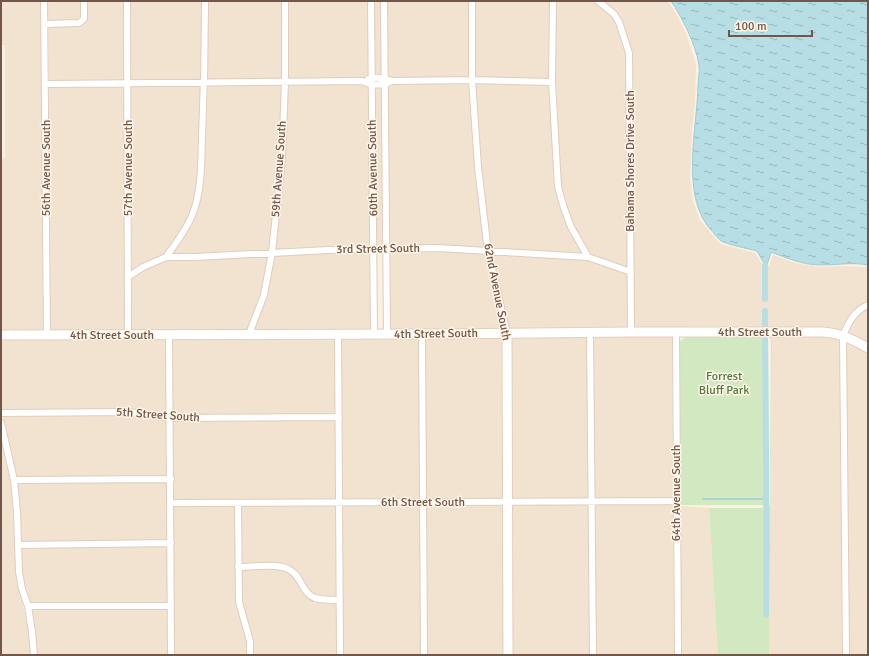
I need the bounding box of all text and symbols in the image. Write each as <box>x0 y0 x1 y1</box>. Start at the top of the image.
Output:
scale bar <box>729 12 812 38</box>
text: 100 m <box>735 19 767 34</box>
street label: Bahama Shores Drive South <box>623 90 638 232</box>
street label: 56th Avenue South <box>39 120 54 216</box>
street label: 57th Avenue South <box>121 120 136 216</box>
street label: 59th Avenue South <box>268 120 290 218</box>
street label: 60th Avenue South <box>365 120 381 216</box>
street label: 3rd Street South <box>336 241 420 257</box>
street label: 62nd Avenue South <box>480 242 514 342</box>
street label: 4th Street South <box>718 325 802 340</box>
street label: 4th Street South <box>394 326 478 342</box>
street label: 4th Street South <box>70 328 154 343</box>
park label: Forrest Bluff Park <box>699 369 749 398</box>
street label: 5th Street South <box>116 405 200 425</box>
street label: 64th Avenue South <box>669 445 684 541</box>
street label: 6th Street South <box>381 495 465 510</box>

